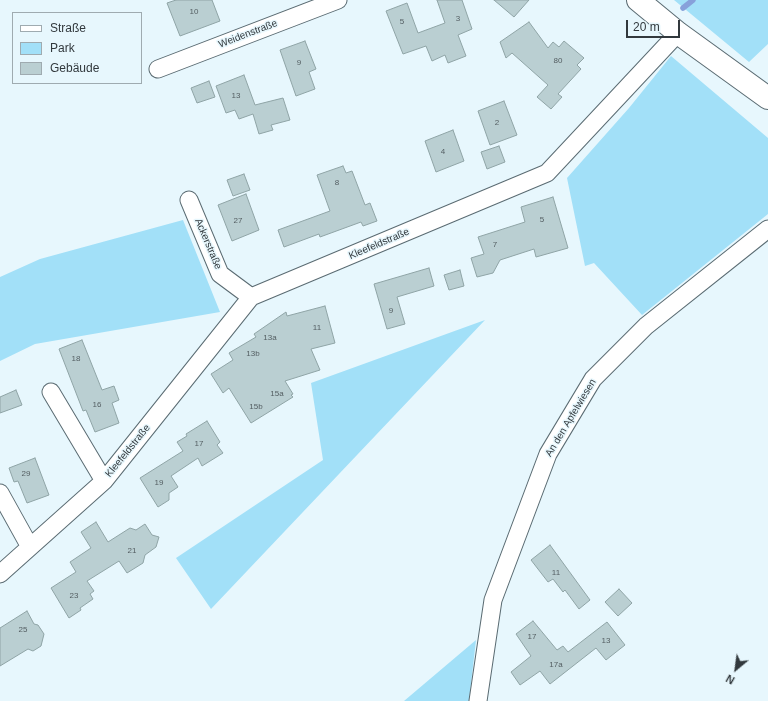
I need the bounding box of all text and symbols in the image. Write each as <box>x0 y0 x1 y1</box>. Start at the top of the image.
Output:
house number: 10 <box>190 7 198 17</box>
legend <box>12 12 142 84</box>
scale bar <box>628 12 682 38</box>
house number: 3 <box>456 14 460 24</box>
street label: Weidenstraße <box>217 17 279 51</box>
house number: 5 <box>400 17 404 27</box>
text: 20 m <box>633 20 660 34</box>
text: Straße <box>50 21 86 35</box>
text: Park <box>50 41 75 55</box>
house number: 80 <box>554 56 562 66</box>
house number: 9 <box>297 58 301 68</box>
text: Gebäude <box>50 61 99 75</box>
house number: 13 <box>232 91 240 101</box>
house number: 2 <box>495 118 499 128</box>
house number: 4 <box>441 147 445 157</box>
house number: 8 <box>335 178 339 188</box>
house number: 5 <box>540 215 544 225</box>
house number: 27 <box>234 216 242 226</box>
street label: Ackerstraße <box>192 217 224 271</box>
street label: Kleefeldstraße <box>347 226 411 262</box>
house number: 7 <box>493 240 497 250</box>
house number: 9 <box>389 306 393 316</box>
house number: 11 <box>313 323 321 333</box>
house number: 13a <box>263 333 277 343</box>
house number: 13b <box>246 349 260 359</box>
house number: 18 <box>72 354 80 364</box>
street label: An den Apfelwiesen <box>543 377 599 459</box>
house number: 15a <box>270 389 284 399</box>
house number: 16 <box>93 400 101 410</box>
house number: 15b <box>249 402 263 412</box>
street label: Kleefeldstraße <box>103 422 153 480</box>
house number: 17 <box>195 439 203 449</box>
house number: 29 <box>22 469 30 479</box>
house number: 19 <box>155 478 163 488</box>
house number: 21 <box>128 546 136 556</box>
house number: 11 <box>552 568 560 578</box>
house number: 23 <box>70 591 78 601</box>
house number: 25 <box>19 625 27 635</box>
house number: 17 <box>528 632 536 642</box>
house number: 13 <box>602 636 610 646</box>
north arrow <box>716 649 756 689</box>
house number: 17a <box>549 660 563 670</box>
text: N <box>724 672 737 687</box>

